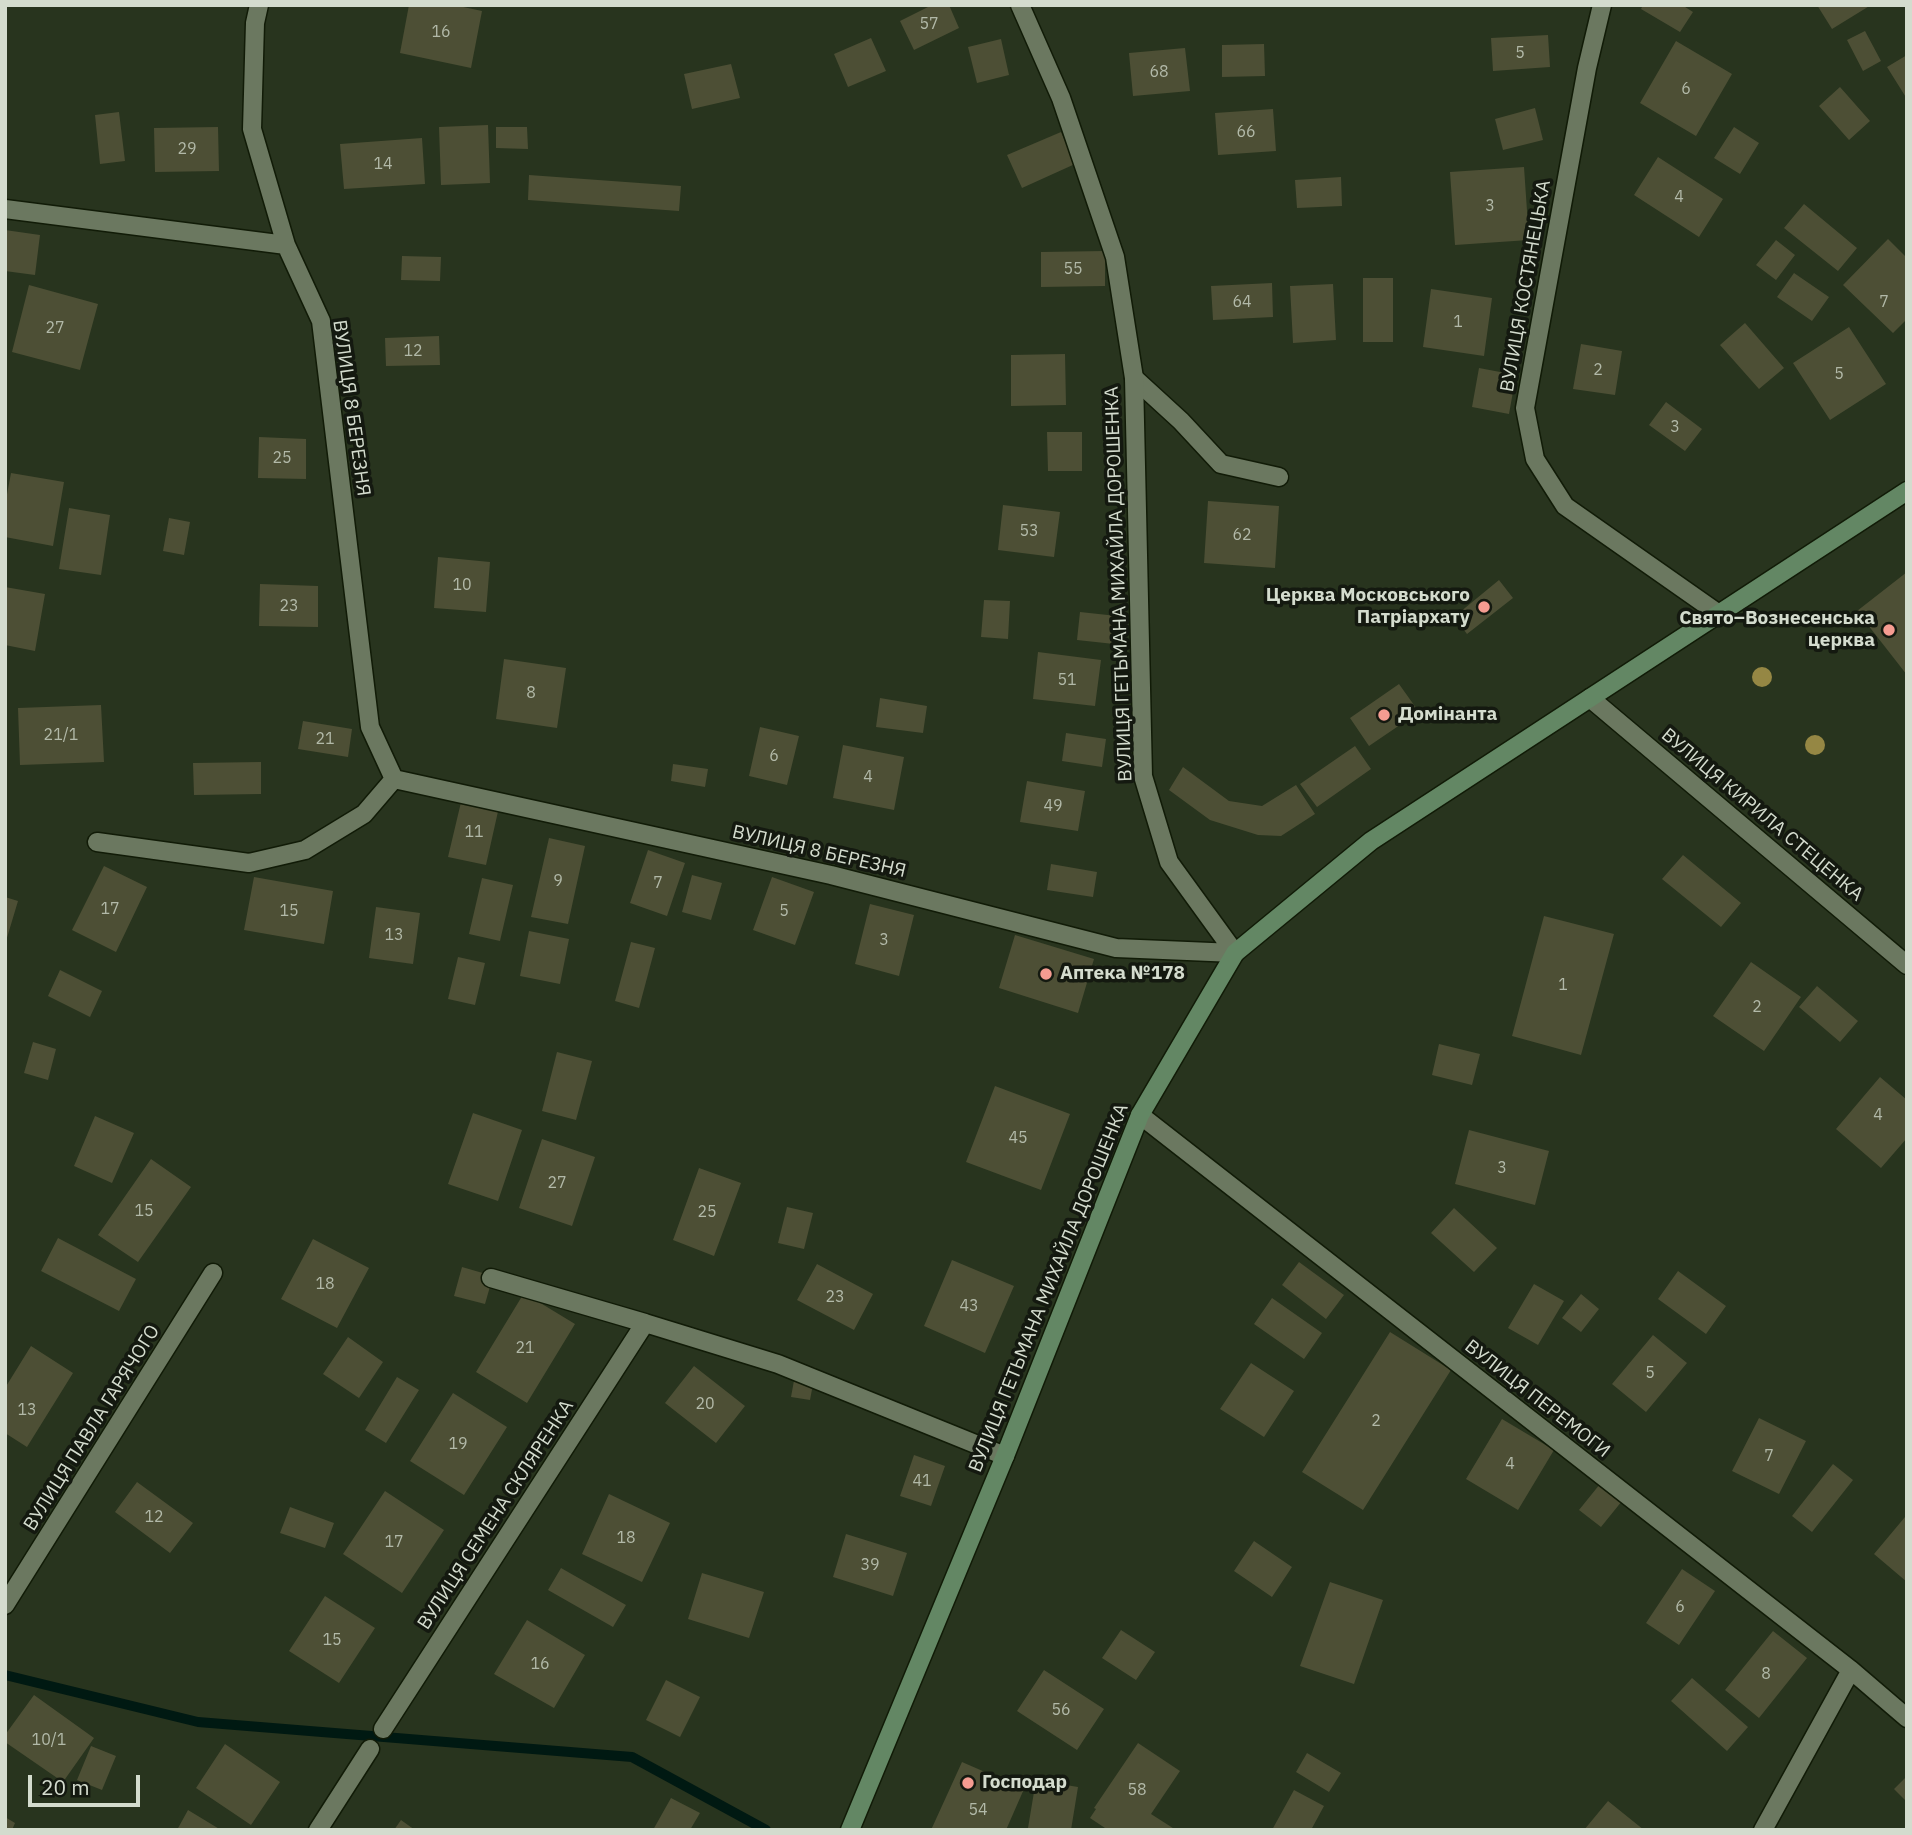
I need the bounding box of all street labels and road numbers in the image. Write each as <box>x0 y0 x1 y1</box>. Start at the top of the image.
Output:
street label: ВУЛИЦЯ КОСТЯНЕЦЬКА <box>1496 178 1556 394</box>
street label: ВУЛИЦЯ 8 БЕРЕЗНЯ <box>327 318 375 498</box>
street label: ВУЛИЦЯ ГЕТЬМАНА МИХАЙЛА ДОРОШЕНКА <box>1101 386 1137 782</box>
street label: ВУЛИЦЯ КИРИЛА СТЕЦЕНКА <box>1656 724 1868 906</box>
street label: ВУЛИЦЯ 8 БЕРЕЗНЯ <box>730 821 908 883</box>
street label: ВУЛИЦЯ ГЕТЬМАНА МИХАЙЛА ДОРОШЕНКА <box>964 1100 1134 1476</box>
street label: ВУЛИЦЯ ПАВЛА ГАРЯЧОГО <box>19 1321 165 1535</box>
street label: ВУЛИЦЯ ПЕРЕМОГИ <box>1460 1335 1614 1463</box>
street label: ВУЛИЦЯ СЕМЕНА СКЛЯРЕНКА <box>413 1396 579 1634</box>

